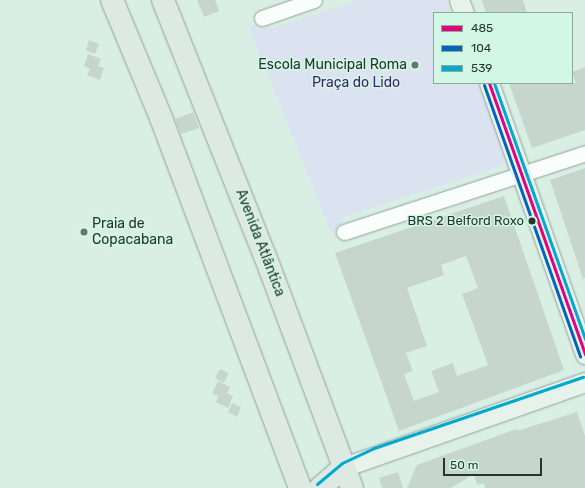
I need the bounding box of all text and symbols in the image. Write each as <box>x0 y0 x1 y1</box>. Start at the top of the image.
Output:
legend <box>433 12 573 84</box>
text: 485 <box>471 21 493 35</box>
text: 104 <box>471 41 491 55</box>
place label: Escola Municipal Roma <box>258 57 407 73</box>
marker: Escola Municipal Roma <box>410 60 420 70</box>
text: 539 <box>471 61 492 75</box>
park label: Praça do Lido <box>312 75 400 91</box>
street label: Avenida Atlântica <box>232 187 288 299</box>
place label: BRS 2 Belford Roxo <box>408 213 524 229</box>
place label: Praia de Copacabana <box>92 216 173 248</box>
marker: BRS 2 Belford Roxo <box>527 216 537 226</box>
marker: Praia de Copacabana <box>79 227 89 237</box>
scale bar <box>445 450 544 476</box>
text: 50 m <box>450 458 478 472</box>

